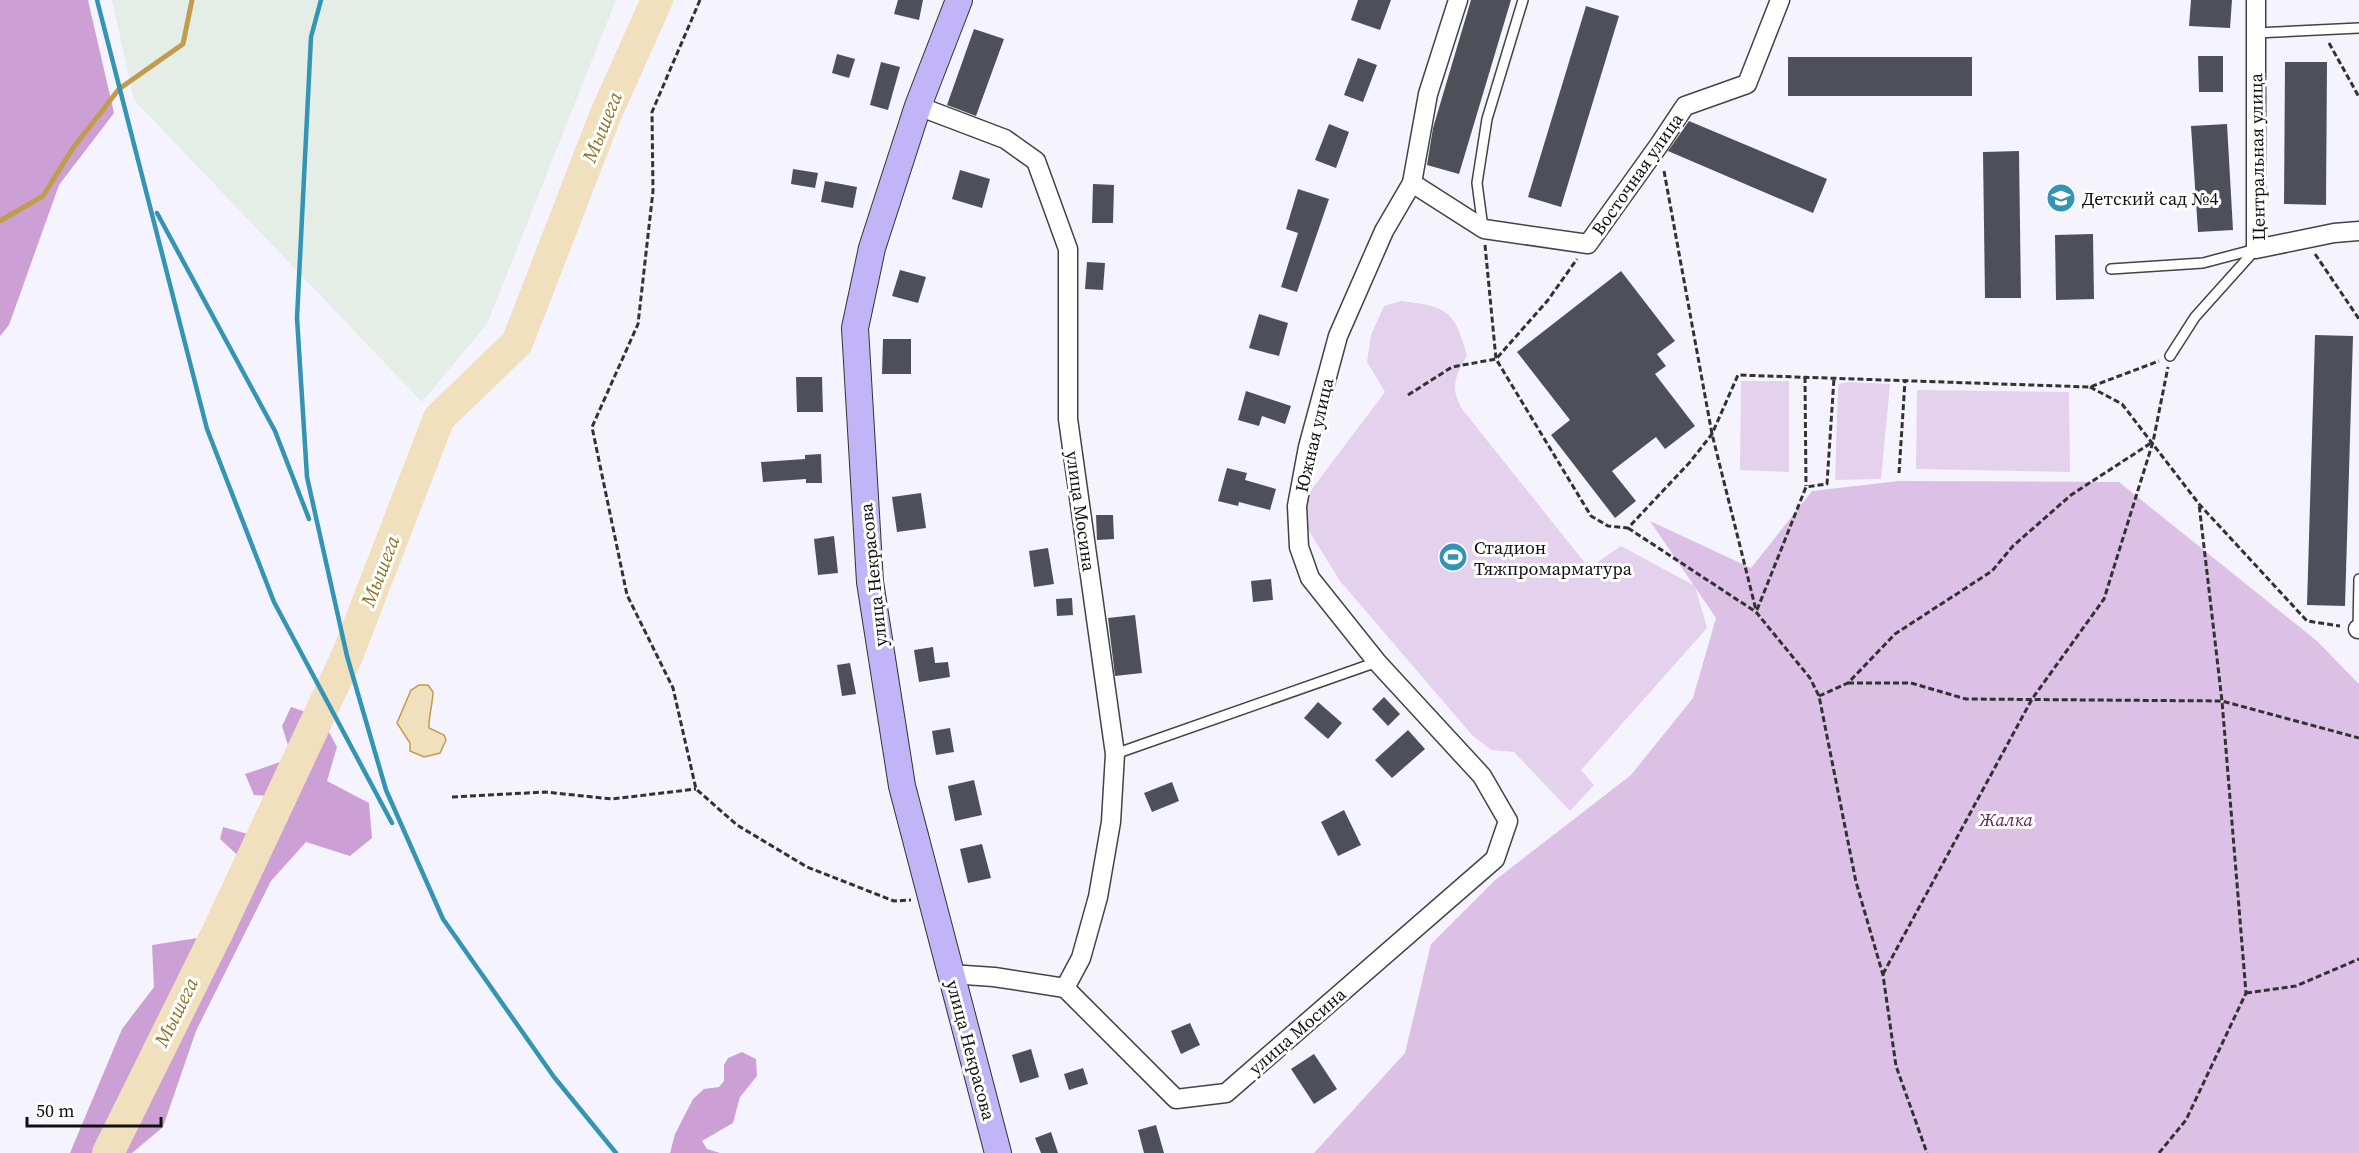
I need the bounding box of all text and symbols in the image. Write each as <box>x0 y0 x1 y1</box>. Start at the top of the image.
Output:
street label: Центральная улица <box>2243 72 2271 241</box>
water label: Мышега <box>575 87 629 168</box>
street label: Восточная улица <box>1585 107 1689 240</box>
school or university icon: Детский сад №4 <box>2045 182 2077 214</box>
place label: Детский сад №4 <box>2082 186 2219 211</box>
street label: Южная улица <box>1289 375 1339 495</box>
street label: улица Мосина <box>1060 449 1102 574</box>
street label: улица Некрасова <box>853 501 893 648</box>
water label: Мышега <box>353 531 407 612</box>
place label: Стадион Тяжпромарматура <box>1474 535 1633 581</box>
sports icon: Стадион Тяжпромарматура <box>1437 541 1469 573</box>
park label: Жалка <box>1978 807 2034 832</box>
water label: Мышега <box>147 972 205 1052</box>
street label: улица Некрасова <box>940 977 1002 1124</box>
street label: улица Мосина <box>1243 981 1352 1080</box>
scale bar <box>27 1090 160 1128</box>
text: 50 m <box>36 1098 74 1123</box>

